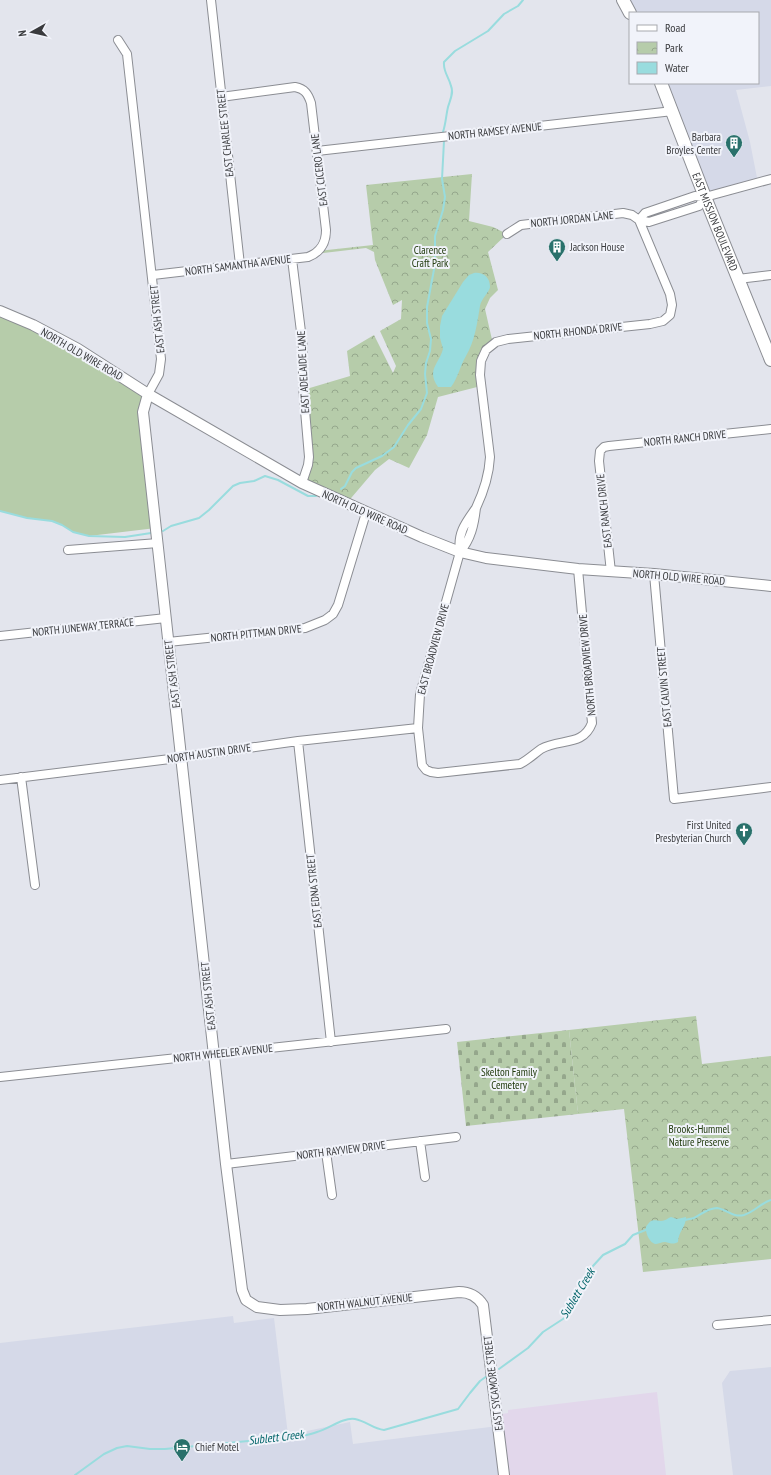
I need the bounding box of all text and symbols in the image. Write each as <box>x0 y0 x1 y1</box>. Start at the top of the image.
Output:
north arrow <box>12 12 52 52</box>
legend <box>629 12 759 84</box>
text: Road <box>665 20 685 35</box>
text: N <box>15 29 29 37</box>
text: Park <box>665 40 683 55</box>
text: Water <box>665 60 690 75</box>
street label: EAST CHARLEE STREET <box>213 88 237 178</box>
street label: NORTH RAMSEY AVENUE <box>447 119 543 143</box>
place label: Barbara Broyles Center <box>666 130 721 157</box>
street label: EAST CICERO LANE <box>308 133 330 207</box>
building icon: Barbara Broyles Center <box>724 133 744 158</box>
street label: EAST MISSION BOULEVARD <box>689 171 741 273</box>
street label: NORTH JORDAN LANE <box>530 208 614 230</box>
building icon: Jackson House <box>547 237 567 262</box>
place label: Jackson House <box>569 240 625 254</box>
park label: Clarence Craft Park <box>412 243 449 270</box>
street label: NORTH SAMANTHA AVENUE <box>184 252 292 278</box>
street label: EAST ASH STREET <box>146 284 168 354</box>
street label: NORTH RHONDA DRIVE <box>533 319 623 343</box>
street label: NORTH OLD WIRE ROAD <box>38 325 126 383</box>
street label: EAST ADELAIDE LANE <box>294 330 312 414</box>
street label: NORTH RANCH DRIVE <box>643 427 727 449</box>
street label: EAST RANCH DRIVE <box>593 473 615 549</box>
street label: NORTH OLD WIRE ROAD <box>320 487 410 537</box>
street label: NORTH OLD WIRE ROAD <box>632 566 726 588</box>
street label: EAST BROADVIEW DRIVE <box>414 602 452 696</box>
street label: NORTH BROADVIEW DRIVE <box>576 613 598 716</box>
street label: NORTH JUNEWAY TERRACE <box>32 615 135 639</box>
street label: NORTH PITTMAN DRIVE <box>210 621 302 645</box>
street label: EAST ASH STREET <box>161 639 183 709</box>
street label: EAST CALVIN STREET <box>654 646 674 728</box>
street label: NORTH AUSTIN DRIVE <box>166 740 252 766</box>
place label: First United Presbyterian Church <box>655 818 731 845</box>
church icon: First United Presbyterian Church <box>734 821 754 846</box>
street label: EAST EDNA STREET <box>303 853 325 929</box>
street label: EAST ASH STREET <box>197 961 219 1031</box>
street label: NORTH WHEELER AVENUE <box>173 1041 274 1065</box>
park label: Skelton Family Cemetery <box>481 1065 538 1092</box>
park label: Brooks-Hummel Nature Preserve <box>669 1122 730 1149</box>
street label: NORTH RAYVIEW DRIVE <box>296 1138 387 1162</box>
water label: Sublett Creek <box>556 1264 598 1321</box>
street label: NORTH WALNUT AVENUE <box>317 1290 414 1314</box>
street label: EAST SYCAMORE STREET <box>480 1335 506 1431</box>
water label: Sublett Creek <box>248 1426 306 1448</box>
hotel icon: Chief Motel <box>172 1437 192 1462</box>
place label: Chief Motel <box>195 1440 239 1454</box>

